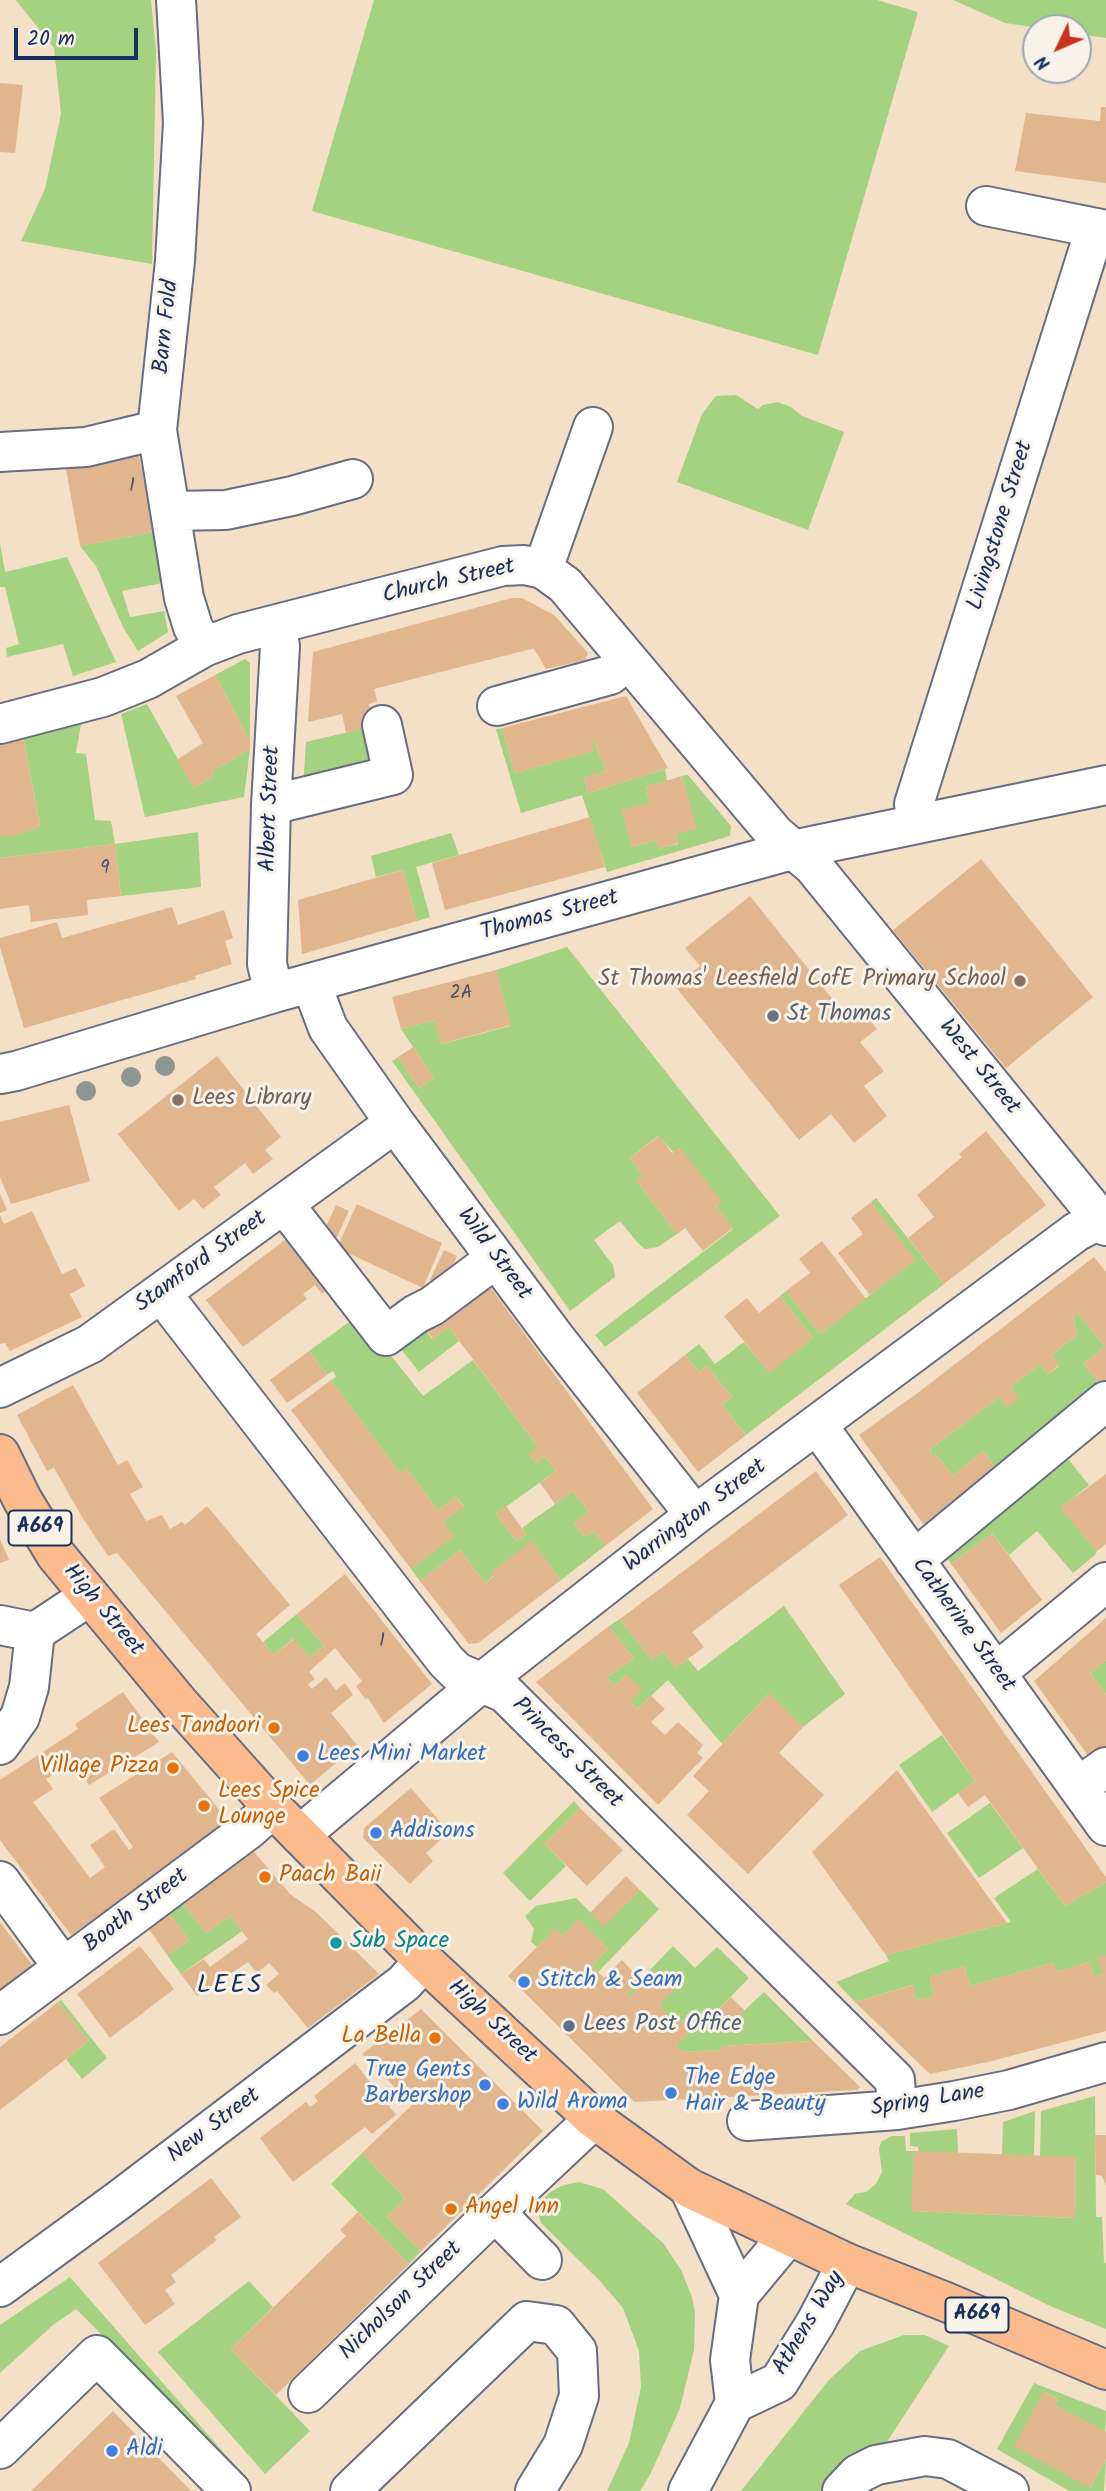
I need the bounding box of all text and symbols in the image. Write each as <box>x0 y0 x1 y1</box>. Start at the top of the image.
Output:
scale bar <box>18 14 142 58</box>
north arrow <box>1022 14 1092 84</box>
text: 20 m <box>27 23 75 56</box>
text: N <box>1028 47 1058 77</box>
street label: Barn Fold <box>149 279 187 375</box>
street label: Livingstone Street <box>963 438 1041 614</box>
house number: 1 <box>129 477 135 499</box>
street label: Church Street <box>380 554 518 612</box>
street label: Albert Street <box>256 746 288 872</box>
house number: 9 <box>100 859 110 881</box>
street label: Thomas Street <box>478 885 622 949</box>
place label: St Thomas' Leesfield CofE Primary School <box>598 967 1006 995</box>
marker: St Thomas' Leesfield CofE Primary School <box>1012 973 1028 989</box>
house number: 2A <box>450 984 472 1006</box>
place label: St Thomas <box>787 1002 891 1030</box>
marker: St Thomas <box>765 1008 781 1024</box>
street label: West Street <box>931 1015 1025 1121</box>
place label: Lees Library <box>192 1086 311 1114</box>
marker: Lees Library <box>170 1092 186 1108</box>
street label: Wild Street <box>449 1204 537 1306</box>
street label: Stamford Street <box>131 1206 273 1320</box>
street label: Warrington Street <box>619 1454 773 1580</box>
road number: A669 <box>8 1510 72 1546</box>
street label: Catherine Street <box>904 1553 1020 1699</box>
street label: High Street <box>56 1559 148 1663</box>
house number: 1 <box>379 1632 385 1654</box>
street label: Princess Street <box>505 1693 627 1815</box>
place label: Lees Tandoori <box>127 1714 260 1742</box>
marker: Lees Tandoori <box>266 1720 282 1736</box>
place label: Lees Mini Market <box>317 1742 486 1770</box>
marker: Lees Mini Market <box>295 1748 311 1764</box>
place label: Village Pizza <box>40 1754 159 1782</box>
marker: Village Pizza <box>165 1760 181 1776</box>
place label: Lees Spice Lounge <box>218 1779 320 1833</box>
marker: Lees Spice Lounge <box>196 1798 212 1814</box>
place label: Addisons <box>390 1819 475 1847</box>
marker: Addisons <box>368 1825 384 1841</box>
place label: Paach Baii <box>279 1863 381 1891</box>
street label: Booth Street <box>79 1864 195 1960</box>
marker: Paach Baii <box>257 1869 273 1885</box>
place label: Sub Space <box>350 1929 449 1957</box>
marker: Sub Space <box>328 1935 344 1951</box>
place label: Stitch & Seam <box>538 1968 682 1996</box>
district label: LEES <box>197 1972 263 2004</box>
marker: Stitch & Seam <box>516 1974 532 1990</box>
street label: High Street <box>441 1975 541 2071</box>
place label: Lees Post Office <box>583 2012 742 2040</box>
marker: Lees Post Office <box>561 2018 577 2034</box>
place label: La Bella <box>341 2024 421 2052</box>
marker: La Bella <box>427 2030 443 2046</box>
place label: True Gents Barbershop <box>364 2058 471 2112</box>
place label: The Edge Hair & Beauty <box>685 2066 825 2120</box>
marker: True Gents Barbershop <box>477 2077 493 2093</box>
street label: Spring Lane <box>869 2079 987 2125</box>
street label: New Street <box>163 2083 267 2171</box>
marker: The Edge Hair & Beauty <box>663 2085 679 2101</box>
place label: Wild Aroma <box>517 2090 628 2118</box>
marker: Wild Aroma <box>495 2096 511 2112</box>
place label: Angel Inn <box>465 2195 559 2223</box>
marker: Angel Inn <box>443 2201 459 2217</box>
street label: Nicholson Street <box>335 2237 469 2367</box>
street label: Athens Way <box>768 2267 852 2381</box>
road number: A669 <box>946 2298 1009 2332</box>
place label: Aldi <box>126 2437 163 2465</box>
marker: Aldi <box>104 2443 120 2459</box>

